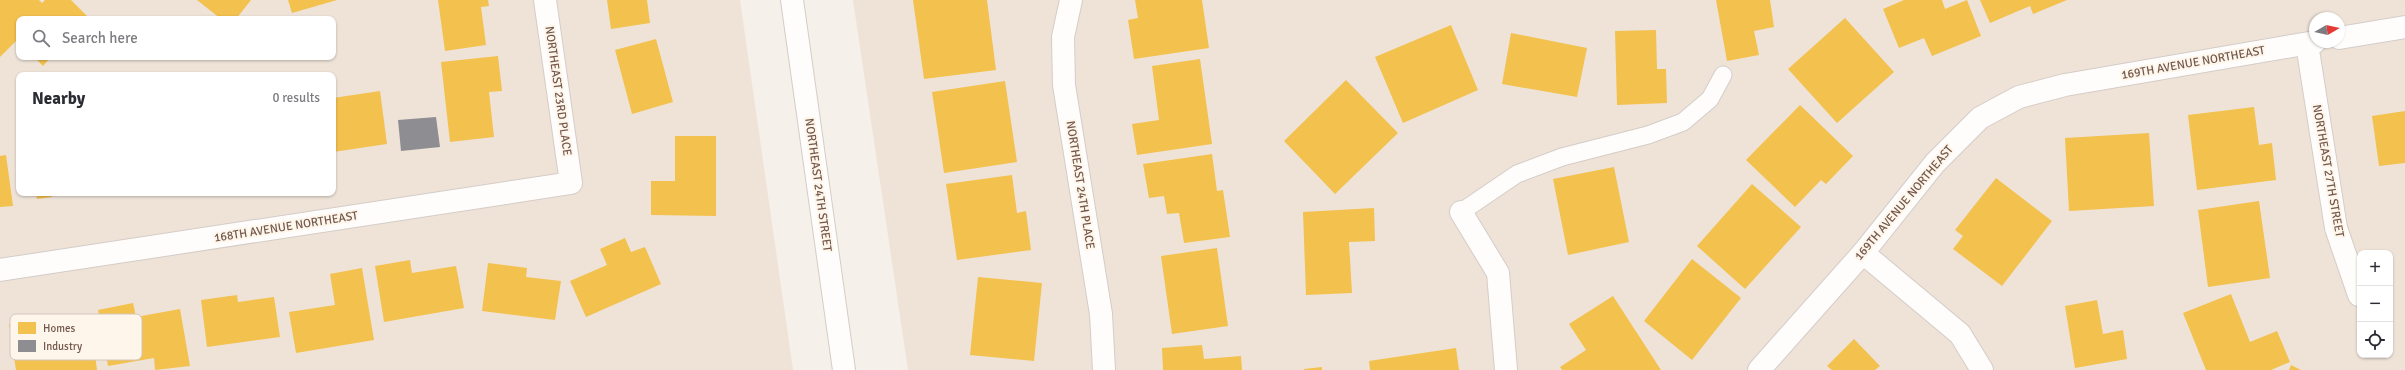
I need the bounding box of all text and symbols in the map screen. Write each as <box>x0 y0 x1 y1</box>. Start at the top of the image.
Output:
north arrow <box>2309 12 2345 48</box>
search box <box>16 16 336 60</box>
street label: NORTHEAST 23RD PLACE <box>541 25 575 157</box>
icon: search <box>30 27 52 49</box>
text: Search here <box>62 29 138 47</box>
street label: 169TH AVENUE NORTHEAST <box>2120 43 2266 83</box>
text: Nearby <box>32 88 85 109</box>
text: 0 results <box>272 90 320 106</box>
street label: NORTHEAST 27TH STREET <box>2309 103 2347 239</box>
street label: NORTHEAST 24TH STREET <box>801 117 835 253</box>
street label: NORTHEAST 24TH PLACE <box>1062 120 1098 251</box>
street label: 169TH AVENUE NORTHEAST <box>1851 142 1957 264</box>
street label: 168TH AVENUE NORTHEAST <box>213 208 359 246</box>
map controls <box>2357 250 2393 358</box>
button: + <box>2357 250 2393 286</box>
button: − <box>2357 286 2393 322</box>
legend <box>10 314 142 360</box>
text: Homes <box>43 322 75 335</box>
button: locate <box>2357 322 2393 358</box>
text: Industry <box>43 340 83 353</box>

